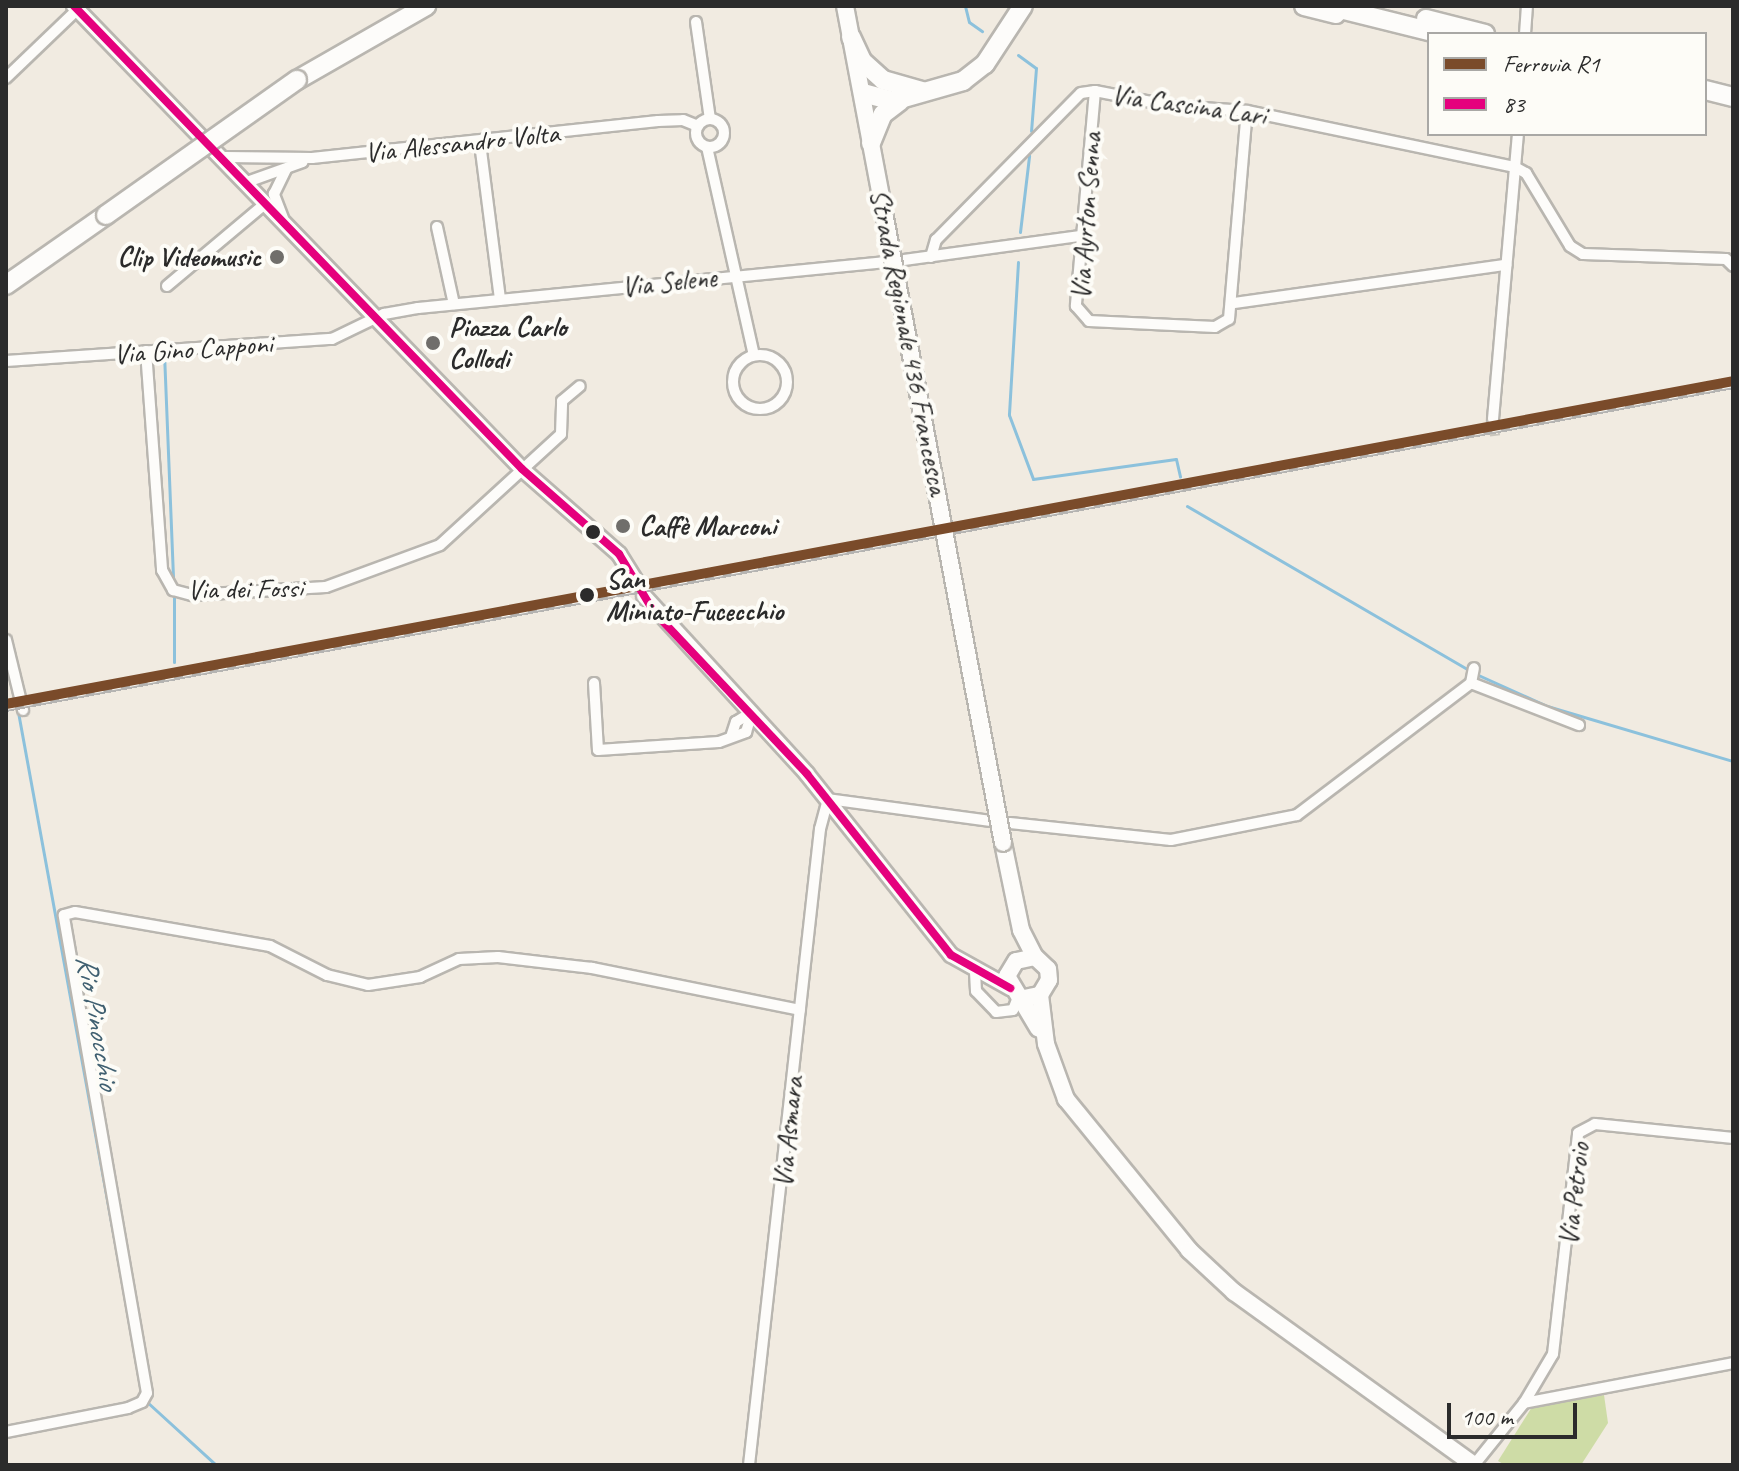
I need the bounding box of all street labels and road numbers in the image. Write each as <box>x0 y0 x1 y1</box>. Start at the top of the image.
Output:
street label: Via Cascina Lari <box>1109 77 1269 133</box>
street label: Via Alessandro Volta <box>364 116 560 170</box>
street label: Via Ayrton Senna <box>1063 131 1109 301</box>
street label: Strada Regionale 436 Francesca <box>863 186 955 498</box>
street label: Via Selene <box>620 260 718 304</box>
street label: Via Gino Capponi <box>112 327 274 371</box>
street label: Via dei Fossi <box>187 571 303 607</box>
street label: Via Asmara <box>765 1075 811 1189</box>
street label: Via Petroio <box>1551 1141 1597 1247</box>

